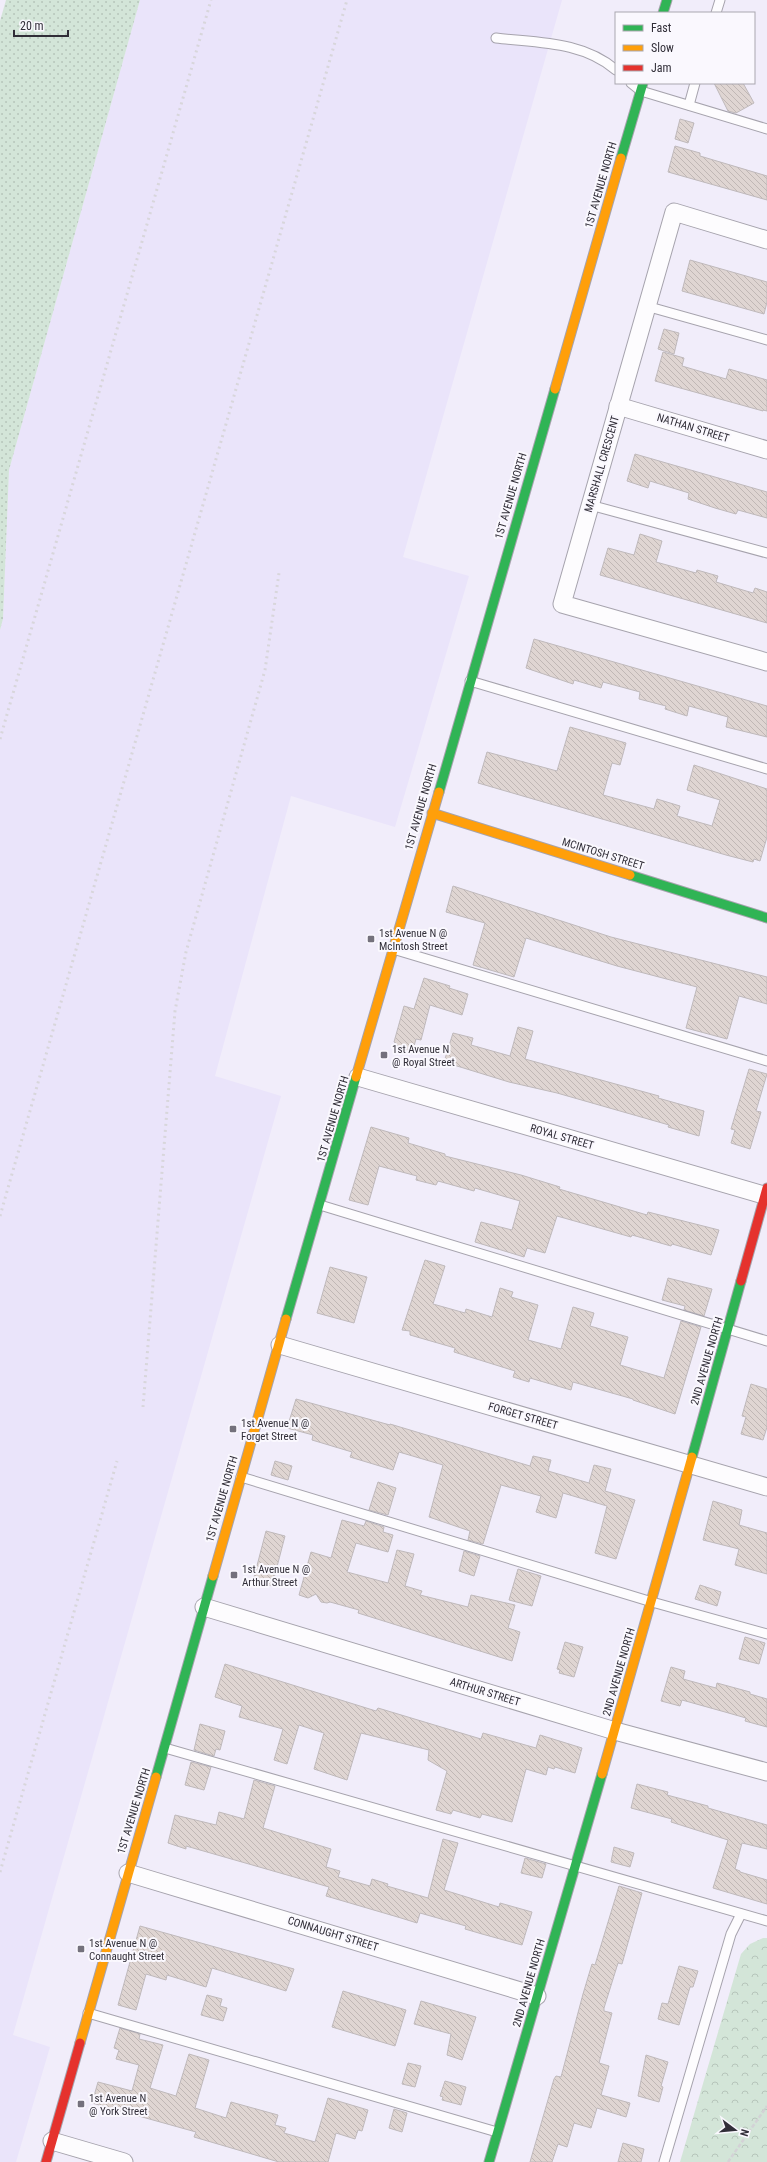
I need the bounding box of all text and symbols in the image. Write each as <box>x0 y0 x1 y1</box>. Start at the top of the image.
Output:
scale bar <box>14 12 68 38</box>
legend <box>615 12 755 84</box>
text: 20 m <box>20 19 44 33</box>
text: Fast <box>651 21 672 35</box>
text: Slow <box>651 41 674 55</box>
text: Jam <box>651 61 672 75</box>
street label: 1ST AVENUE NORTH <box>582 140 620 230</box>
street label: NATHAN STREET <box>655 411 731 445</box>
street label: MARSHALL CRESCENT <box>582 414 622 514</box>
street label: 1ST AVENUE NORTH <box>492 451 530 541</box>
street label: 1ST AVENUE NORTH <box>402 762 440 852</box>
street label: MCINTOSH STREET <box>560 835 646 873</box>
place label: 1st Avenue N @ McIntosh Street <box>379 927 448 953</box>
marker: 1st Avenue N @ McIntosh Street <box>366 934 376 944</box>
place label: 1st Avenue N @ Royal Street <box>392 1043 455 1069</box>
marker: 1st Avenue N @ Royal Street <box>379 1050 389 1060</box>
street label: 1ST AVENUE NORTH <box>314 1074 352 1164</box>
street label: ROYAL STREET <box>529 1122 596 1152</box>
street label: 2ND AVENUE NORTH <box>688 1316 726 1406</box>
street label: FORGET STREET <box>487 1400 560 1432</box>
place label: 1st Avenue N @ Forget Street <box>241 1417 309 1443</box>
marker: 1st Avenue N @ Forget Street <box>228 1424 238 1434</box>
street label: 1ST AVENUE NORTH <box>203 1454 241 1544</box>
place label: 1st Avenue N @ Arthur Street <box>242 1563 310 1589</box>
marker: 1st Avenue N @ Arthur Street <box>229 1570 239 1580</box>
street label: 2ND AVENUE NORTH <box>600 1627 638 1717</box>
street label: ARTHUR STREET <box>448 1675 522 1709</box>
street label: 1ST AVENUE NORTH <box>115 1767 153 1855</box>
street label: CONNAUGHT STREET <box>286 1914 380 1954</box>
place label: 1st Avenue N @ Connaught Street <box>89 1937 164 1963</box>
street label: 2ND AVENUE NORTH <box>510 1938 548 2028</box>
marker: 1st Avenue N @ Connaught Street <box>76 1944 86 1954</box>
place label: 1st Avenue N @ York Street <box>89 2092 148 2118</box>
marker: 1st Avenue N @ York Street <box>76 2099 86 2109</box>
north arrow <box>715 2110 755 2150</box>
text: N <box>737 2128 751 2138</box>

